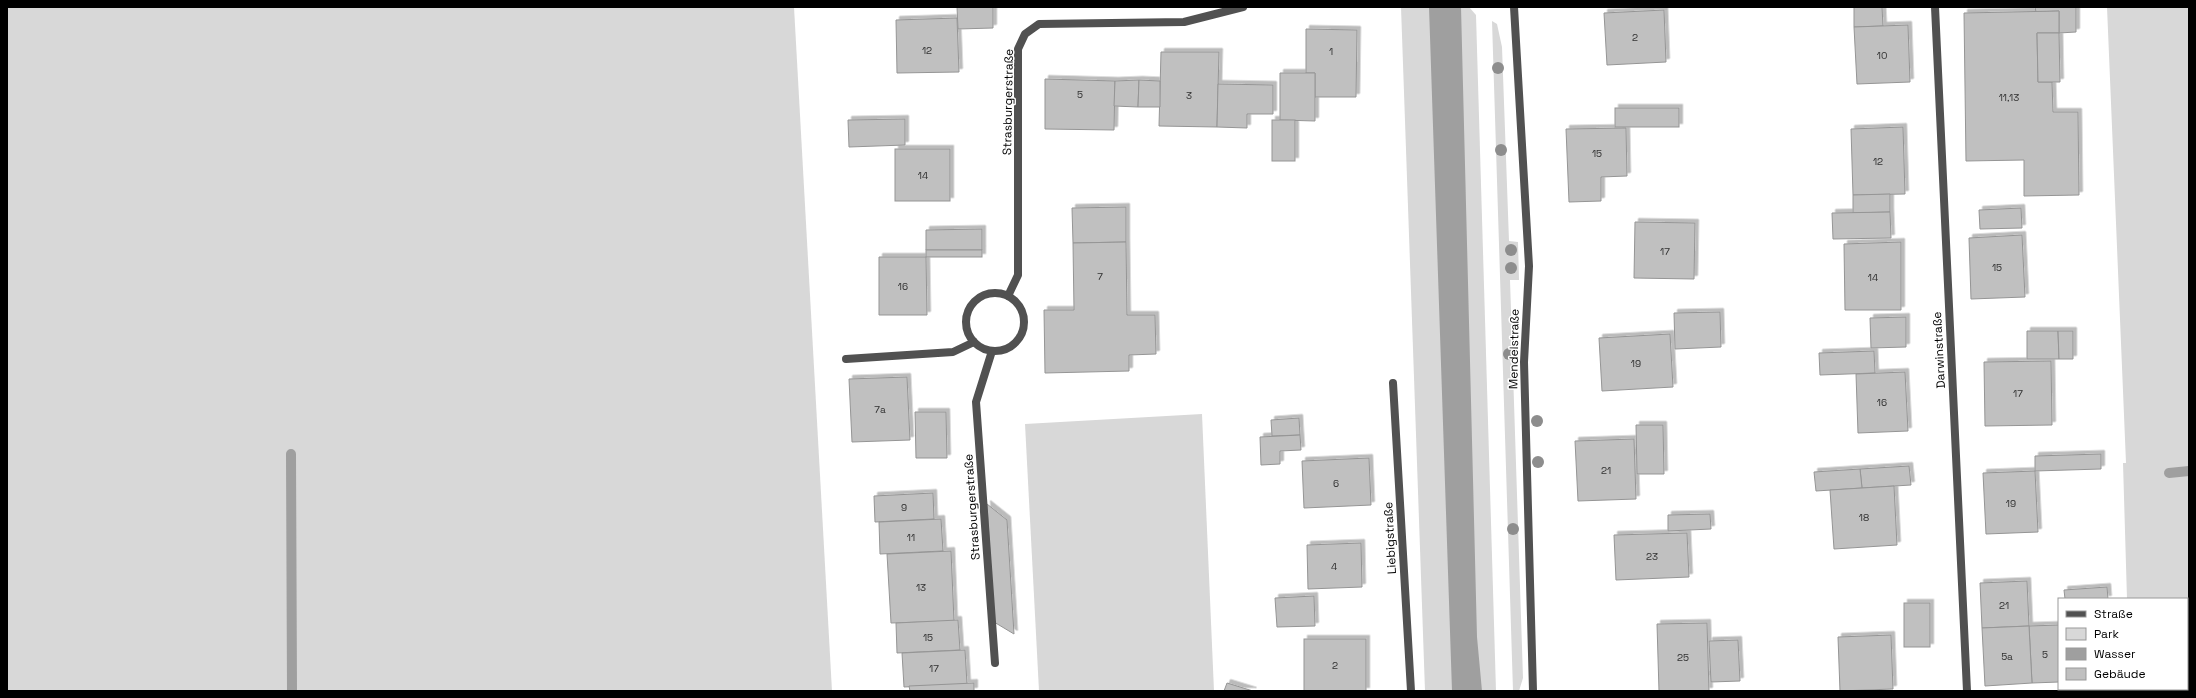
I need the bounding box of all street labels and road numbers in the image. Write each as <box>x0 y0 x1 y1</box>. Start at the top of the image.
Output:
street label: Strasburgerstraße <box>999 49 1017 155</box>
street label: Mendelstraße <box>1505 309 1523 389</box>
street label: Darwinstraße <box>1929 311 1949 389</box>
street label: Strasburgerstraße <box>960 453 984 561</box>
street label: Liebigstraße <box>1380 501 1400 575</box>

